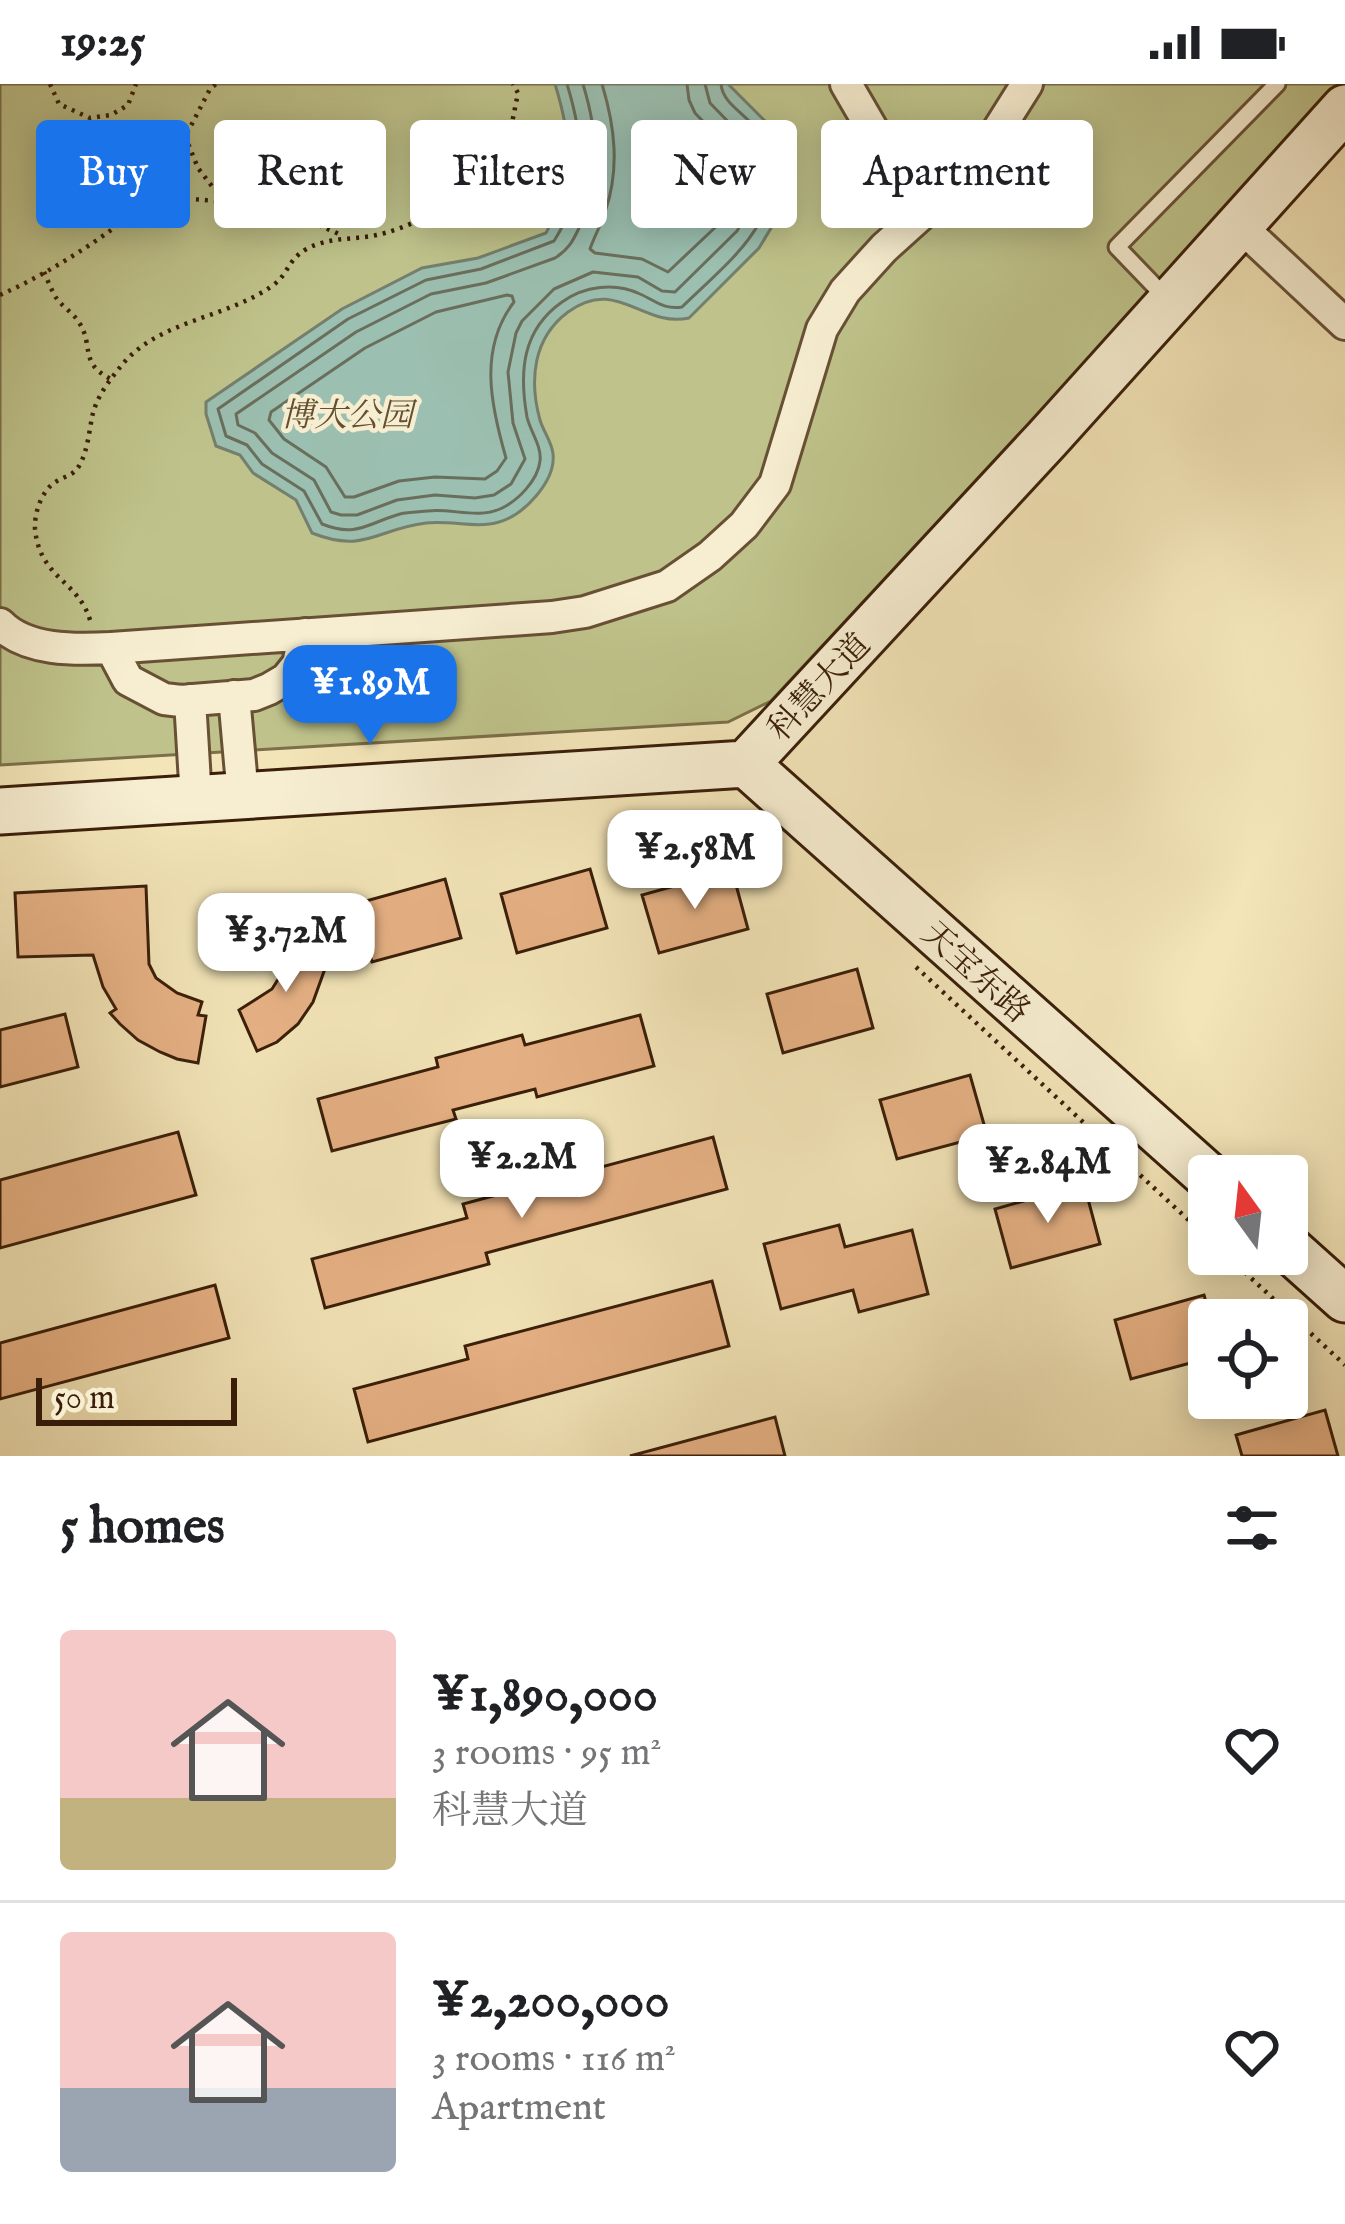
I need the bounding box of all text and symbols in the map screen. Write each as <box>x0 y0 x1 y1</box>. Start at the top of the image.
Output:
text: 19:25 <box>60 14 146 71</box>
chip: Buy <box>36 120 190 228</box>
chip: Rent <box>214 120 386 228</box>
chip: Filters <box>410 120 607 228</box>
chip: New <box>631 120 797 228</box>
chip: Apartment <box>821 120 1093 228</box>
park label: 博大公园 <box>281 396 418 438</box>
street label: 科慧大道 <box>760 625 881 751</box>
pin: ¥1.89M <box>272 645 468 747</box>
text: ¥1.89M <box>310 659 430 708</box>
pin: ¥2.58M <box>597 810 793 912</box>
text: ¥2.58M <box>634 824 756 873</box>
pin: ¥3.72M <box>188 893 384 995</box>
text: ¥3.72M <box>225 907 347 956</box>
street label: 天宝东路 <box>912 913 1038 1033</box>
pin: ¥2.2M <box>438 1119 606 1221</box>
pin: ¥2.84M <box>950 1124 1146 1226</box>
text: ¥2.2M <box>467 1133 577 1182</box>
text: ¥2.84M <box>985 1138 1111 1187</box>
north arrow <box>1188 1155 1308 1275</box>
map controls <box>1188 1155 1308 1419</box>
button: locate <box>1188 1299 1308 1419</box>
scale bar <box>36 1372 237 1425</box>
text: 50 m <box>54 1378 115 1420</box>
icon: filters <box>1219 1495 1285 1561</box>
text: 5 homes <box>60 1496 225 1561</box>
text: ¥1,890,000 <box>432 1664 658 1729</box>
icon: home <box>156 1678 300 1822</box>
icon: heart <box>1219 1717 1285 1783</box>
text: 3 rooms · 95 m² <box>432 1729 662 1778</box>
text: 科慧大道 <box>432 1788 588 1837</box>
text: ¥2,200,000 <box>432 1970 669 2035</box>
icon: home <box>156 1980 300 2124</box>
icon: heart <box>1219 2019 1285 2085</box>
text: 3 rooms · 116 m² <box>432 2035 676 2084</box>
text: Apartment <box>432 2084 606 2133</box>

